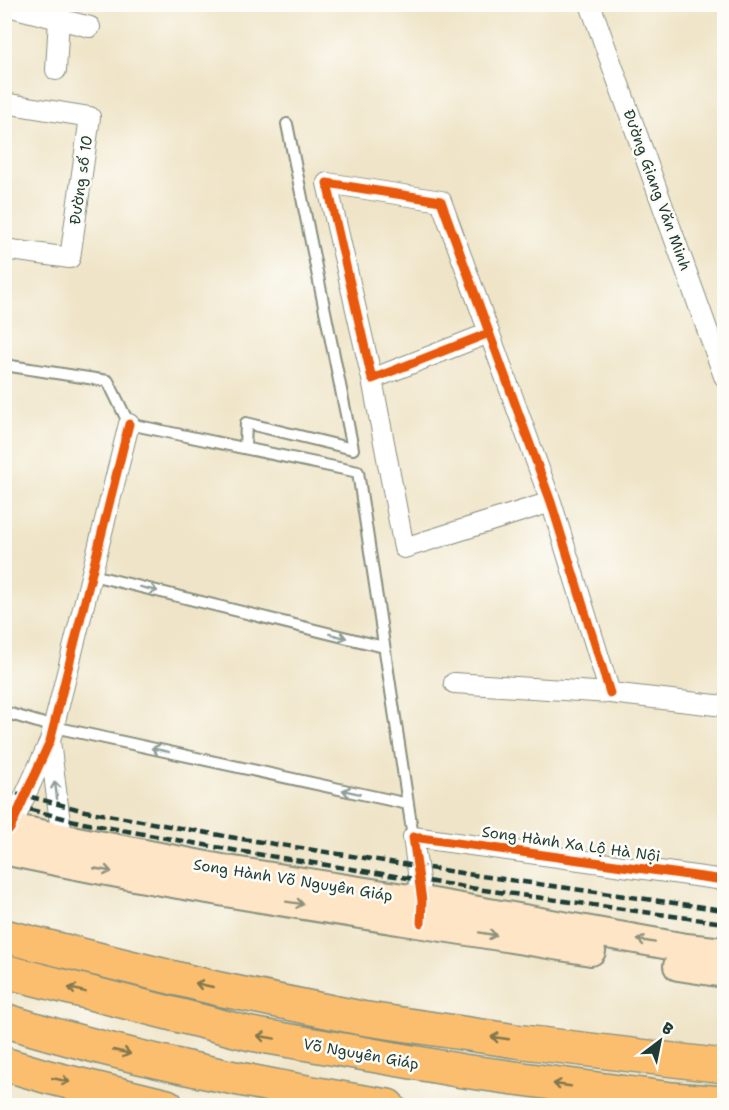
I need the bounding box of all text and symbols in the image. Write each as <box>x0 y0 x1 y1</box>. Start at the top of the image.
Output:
street label: Đường Giang Văn Minh <box>618 107 696 273</box>
street label: Đường số 10 <box>65 134 97 226</box>
one-way arrow <box>139 584 158 596</box>
one-way arrow <box>328 630 347 642</box>
one-way arrow <box>151 744 170 755</box>
one-way arrow <box>50 781 61 801</box>
one-way arrow <box>341 785 360 797</box>
street label: Song Hành Xa Lộ Hà Nội <box>480 822 662 866</box>
street label: Song Hành Võ Nguyên Giáp <box>192 854 394 906</box>
one-way arrow <box>93 865 112 876</box>
one-way arrow <box>285 898 304 909</box>
one-way arrow <box>477 929 497 940</box>
one-way arrow <box>636 935 656 946</box>
one-way arrow <box>195 979 214 991</box>
one-way arrow <box>67 984 86 996</box>
north arrow <box>630 1011 690 1071</box>
text: B <box>658 1017 678 1040</box>
one-way arrow <box>257 1031 276 1042</box>
one-way arrow <box>490 1033 510 1044</box>
street label: Võ Nguyên Giáp <box>302 1034 420 1074</box>
one-way arrow <box>112 1047 131 1059</box>
one-way arrow <box>51 1075 70 1087</box>
one-way arrow <box>553 1079 573 1090</box>

